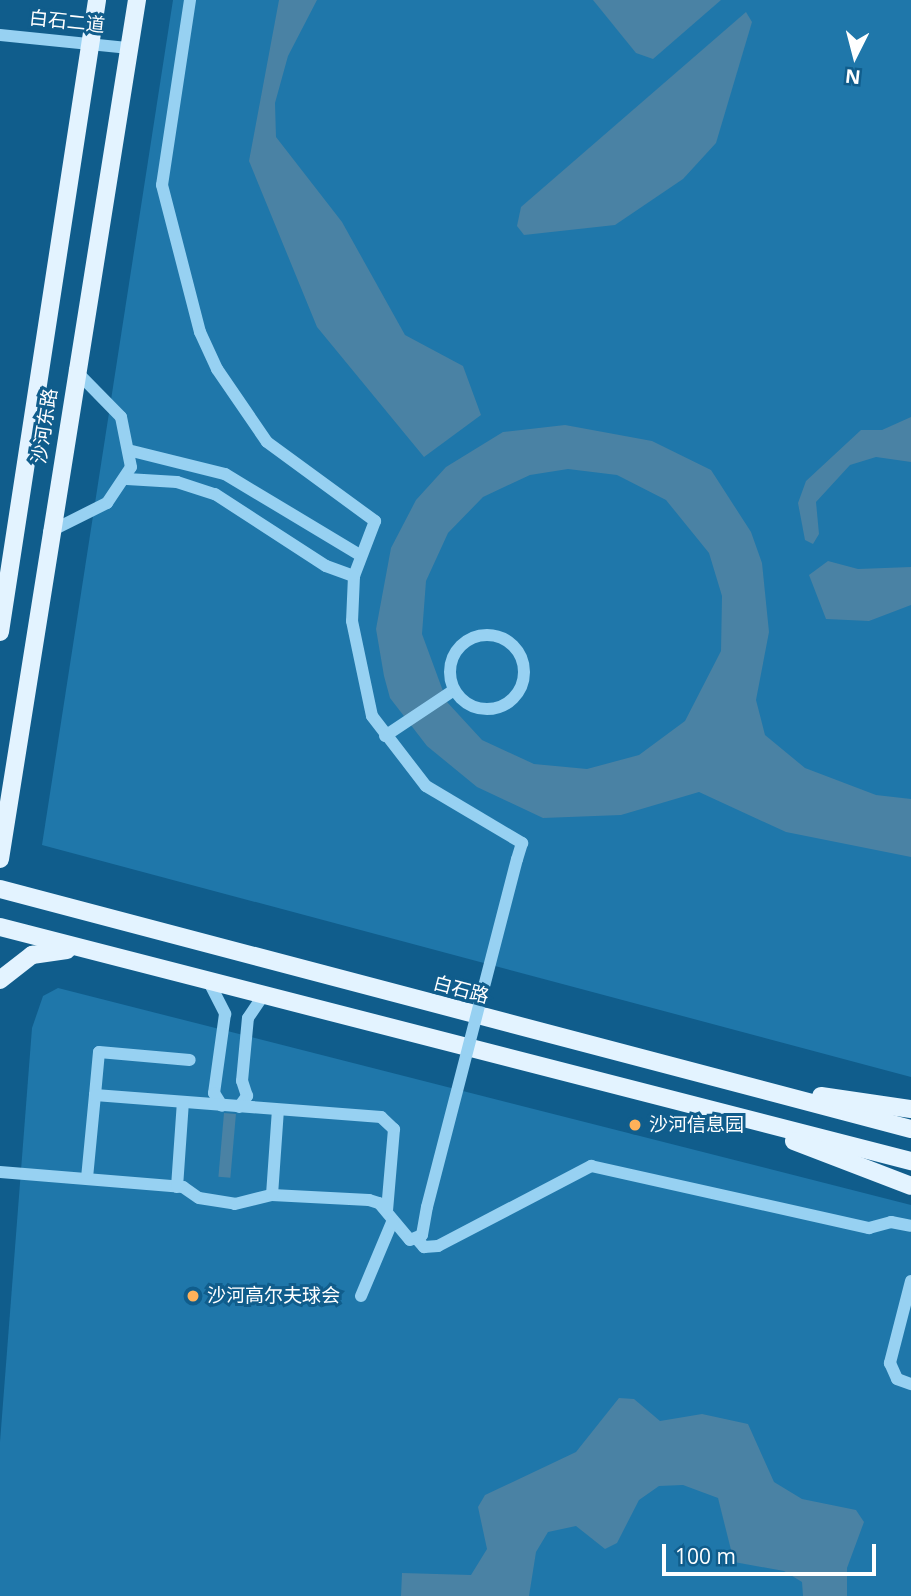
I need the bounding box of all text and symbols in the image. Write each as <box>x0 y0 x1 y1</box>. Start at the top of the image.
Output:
street label: 白石二道 <box>28 7 106 37</box>
north arrow <box>820 21 890 91</box>
text: N <box>844 63 862 91</box>
street label: 沙河东路 <box>28 387 62 465</box>
street label: 白石路 <box>431 972 491 1008</box>
place label: 沙河信息园 <box>649 1114 744 1136</box>
marker: 沙河信息园 <box>627 1117 643 1133</box>
place label: 沙河高尔夫球会 <box>207 1285 340 1307</box>
marker: 沙河高尔夫球会 <box>185 1288 201 1304</box>
scale bar <box>666 1530 880 1574</box>
text: 100 m <box>675 1542 736 1570</box>

